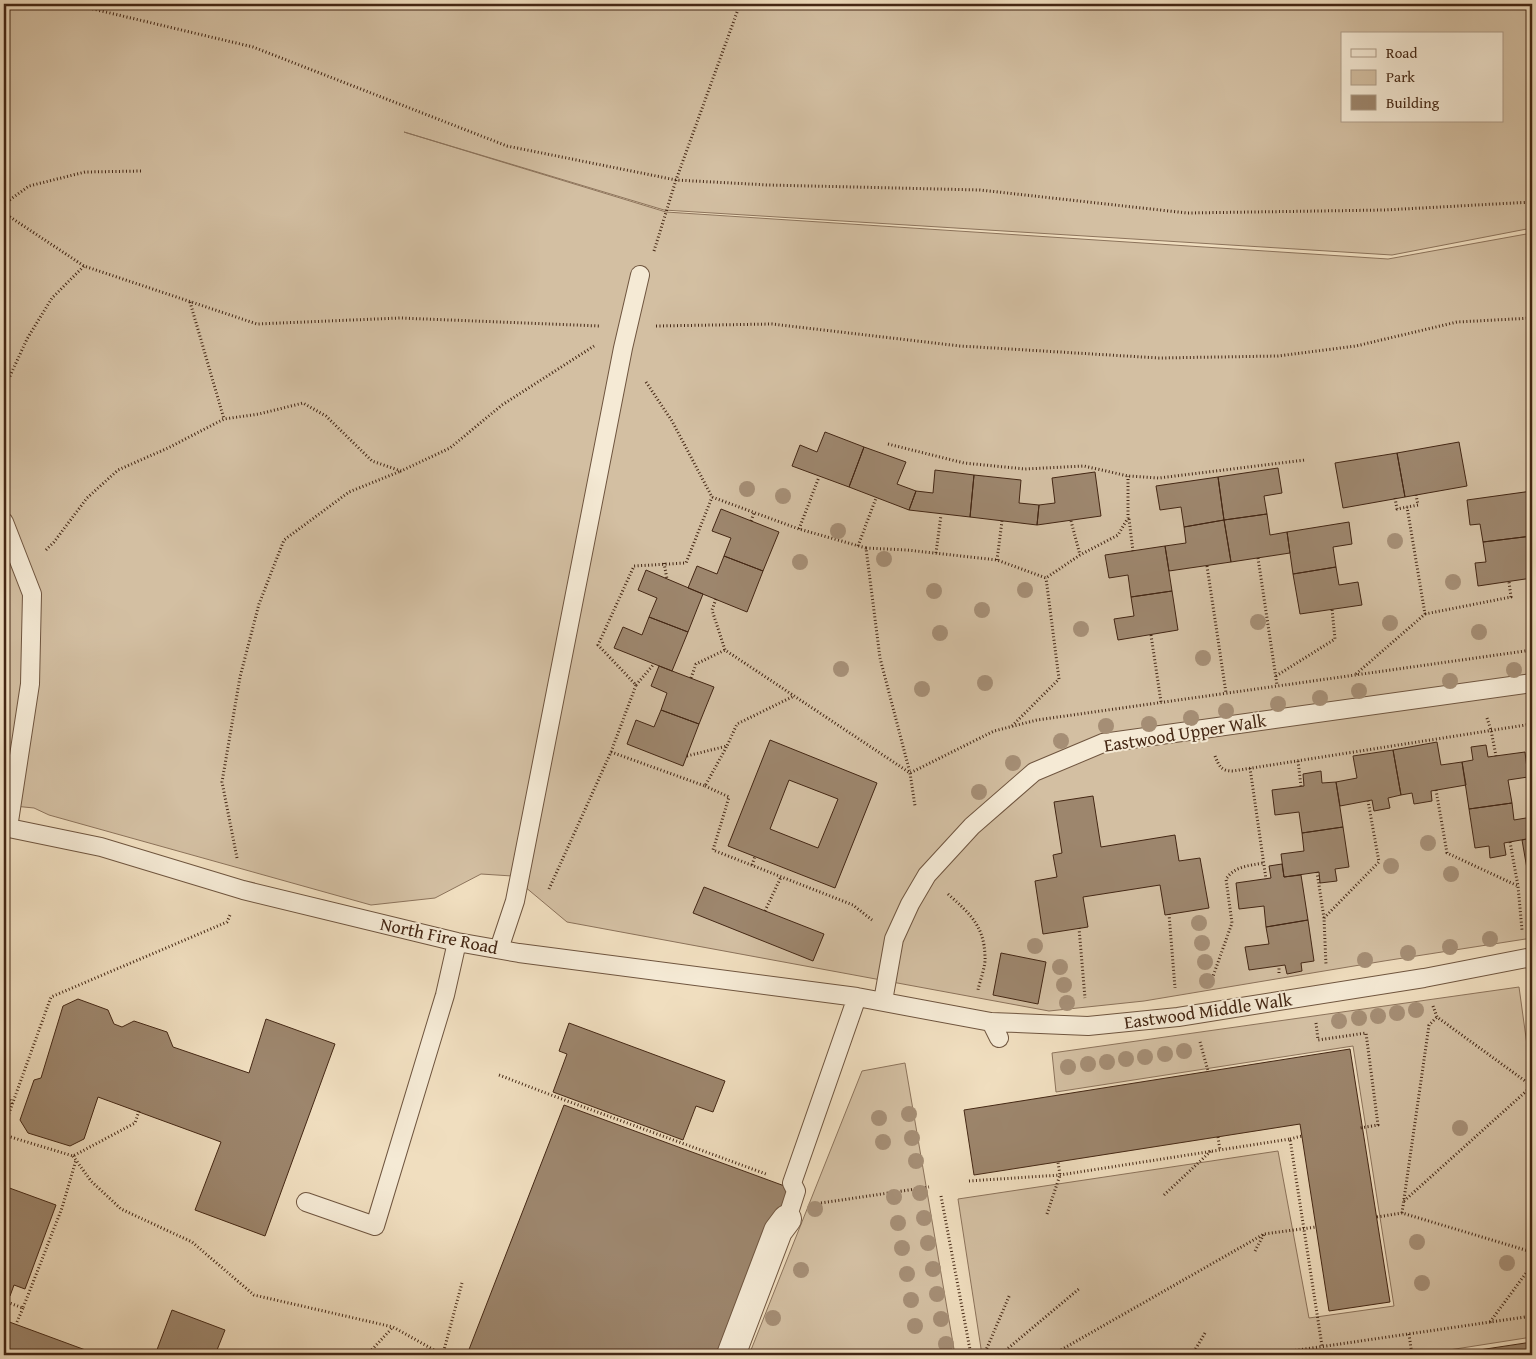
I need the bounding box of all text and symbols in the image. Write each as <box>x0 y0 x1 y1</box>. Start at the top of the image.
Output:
legend <box>1341 32 1504 122</box>
text: Road <box>1386 42 1417 63</box>
text: Park <box>1386 66 1415 87</box>
text: Building <box>1386 92 1440 113</box>
street label: Eastwood Upper Walk <box>1102 706 1269 759</box>
street label: North Fire Road <box>378 910 501 961</box>
street label: Eastwood Middle Walk <box>1122 985 1295 1036</box>

